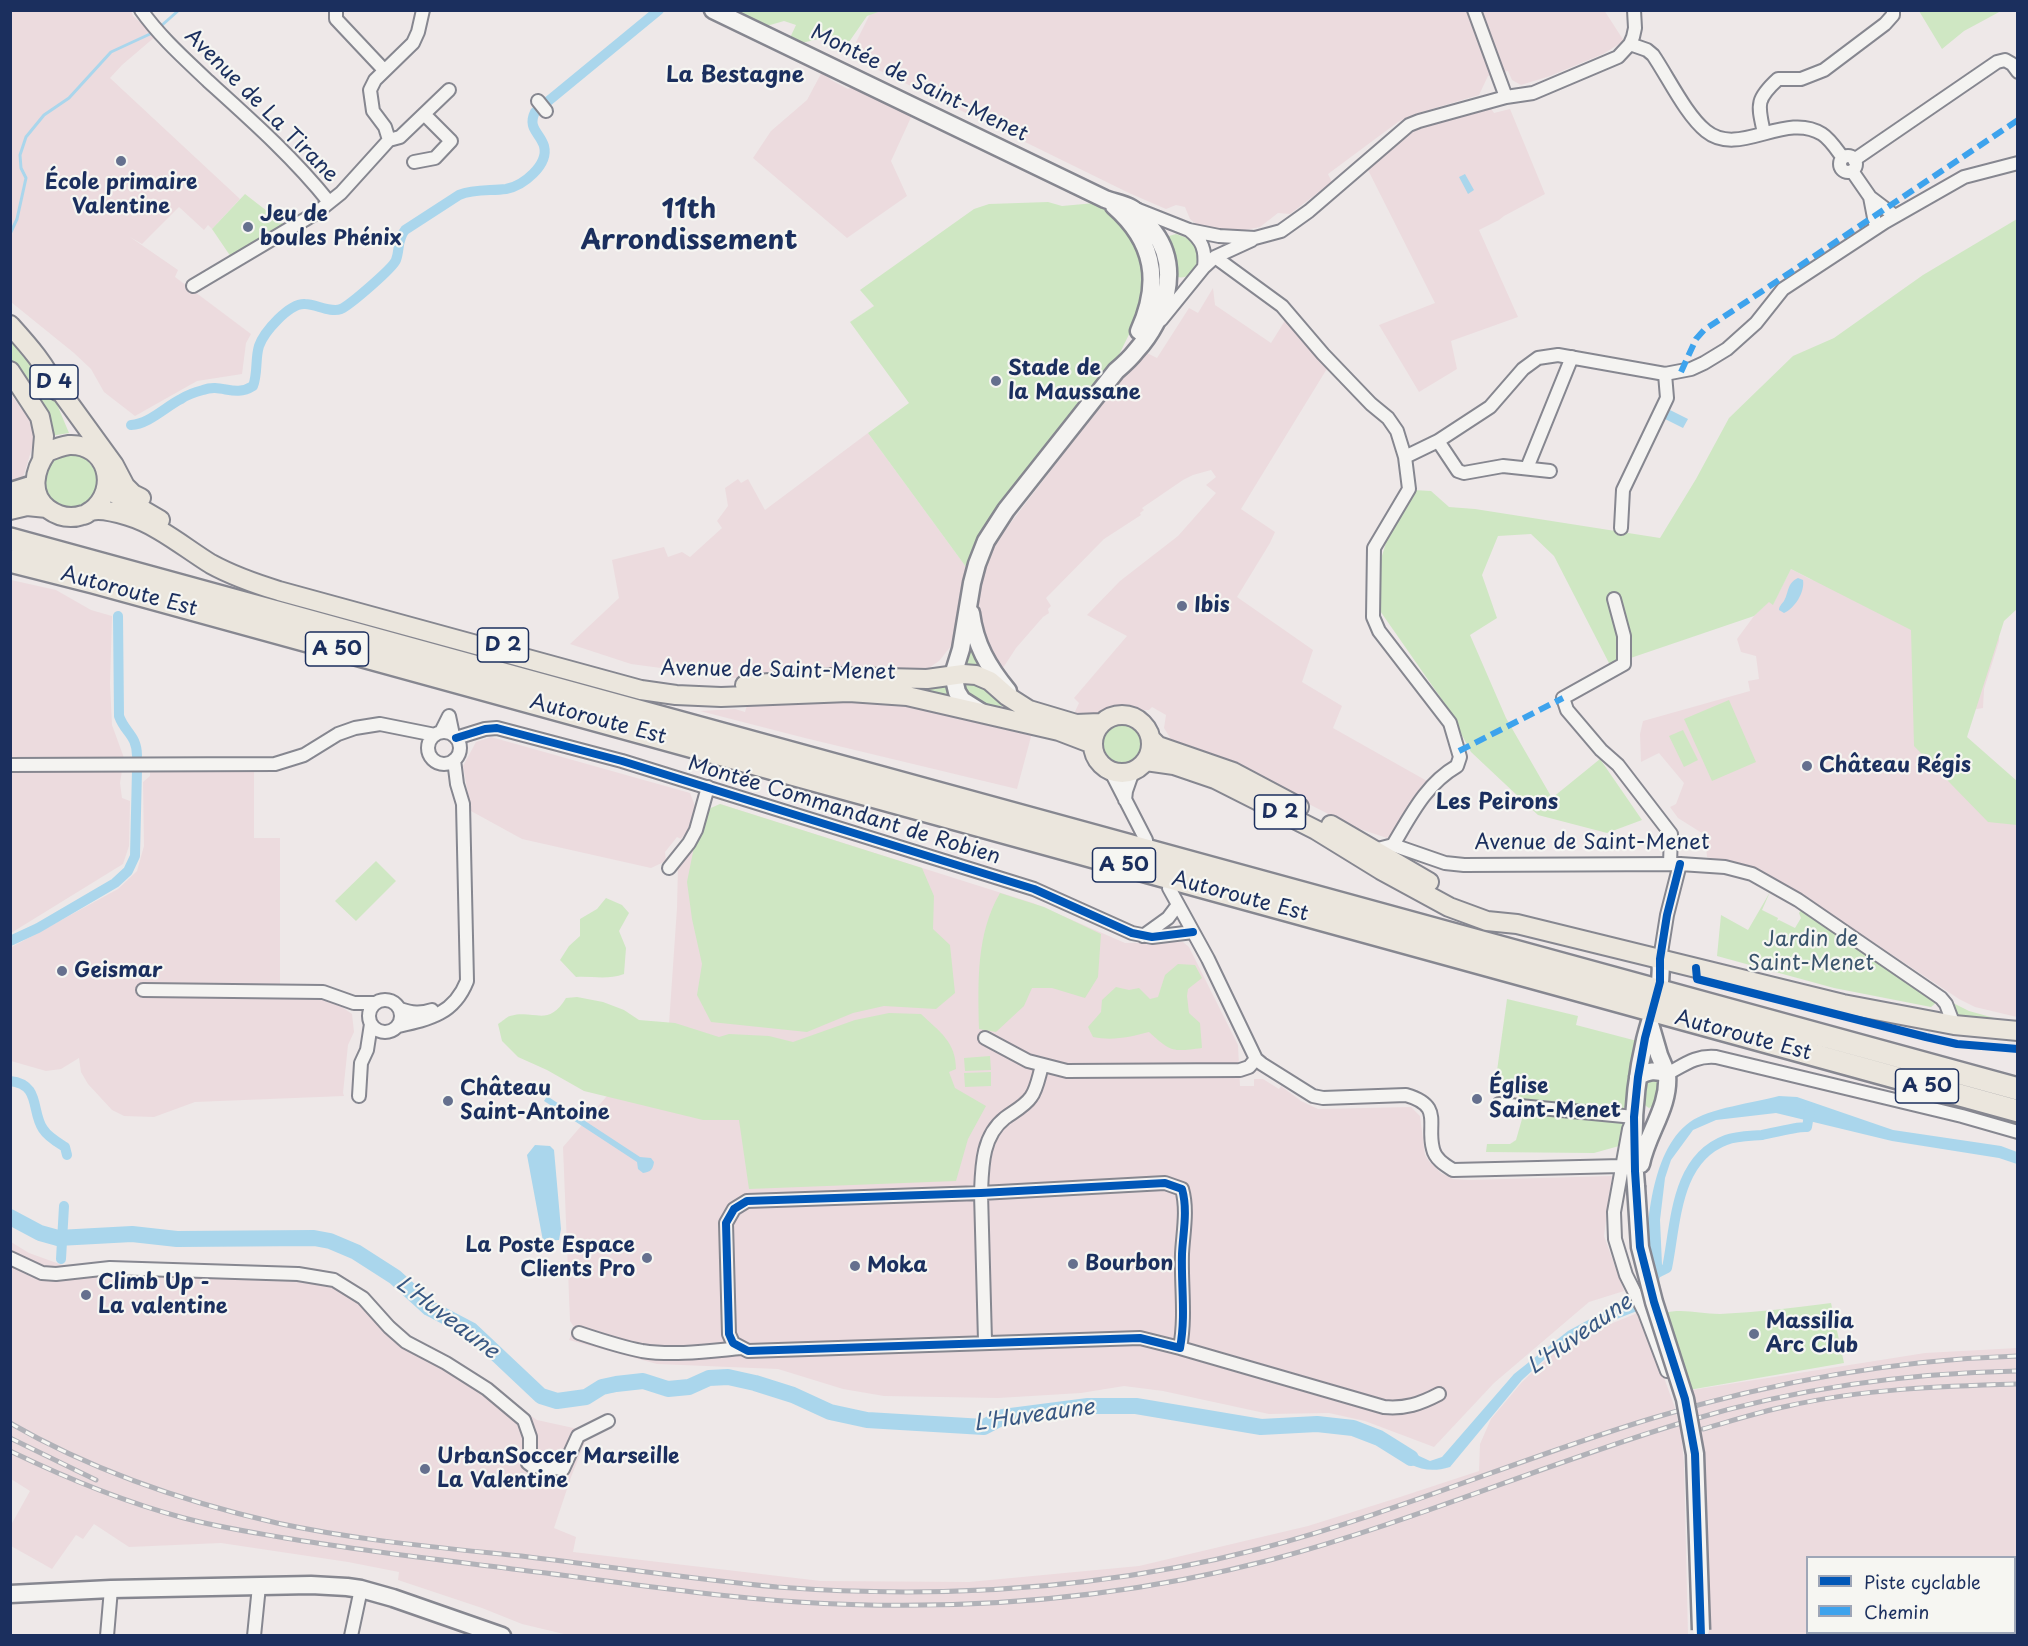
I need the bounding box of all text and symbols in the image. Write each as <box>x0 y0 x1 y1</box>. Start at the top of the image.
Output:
street label: Montée de Saint-Menet <box>806 20 1032 148</box>
street label: Avenue de La Tirane <box>179 24 343 188</box>
district label: La Bestagne <box>666 63 804 89</box>
marker: École primaire Valentine <box>114 154 128 168</box>
place label: École primaire Valentine <box>45 170 197 220</box>
district label: 11th Arrondissement <box>581 195 797 258</box>
place label: Jeu de boules Phénix <box>260 202 402 252</box>
marker: Jeu de boules Phénix <box>241 220 255 234</box>
place label: Stade de la Maussane <box>1008 356 1141 406</box>
road number: D 4 <box>30 365 78 399</box>
marker: Stade de la Maussane <box>989 374 1003 388</box>
street label: Autoroute Est <box>58 562 200 622</box>
place label: Ibis <box>1194 593 1230 619</box>
marker: Ibis <box>1175 599 1189 613</box>
road number: D 2 <box>478 628 528 662</box>
road number: A 50 <box>306 632 368 666</box>
street label: Avenue de Saint-Menet <box>660 656 896 686</box>
street label: Autoroute Est <box>527 690 669 750</box>
street label: Montée Commandant de Robien <box>685 751 1003 871</box>
place label: Château Régis <box>1819 753 1971 779</box>
marker: Château Régis <box>1800 759 1814 773</box>
district label: Les Peirons <box>1436 790 1558 816</box>
road number: D 2 <box>1254 795 1306 829</box>
street label: Avenue de Saint-Menet <box>1474 830 1710 856</box>
road number: A 50 <box>1092 848 1156 882</box>
street label: Autoroute Est <box>1169 867 1311 927</box>
park label: Jardin de Saint-Menet <box>1748 927 1874 977</box>
place label: Geismar <box>74 958 163 984</box>
marker: Geismar <box>55 964 69 978</box>
street label: Autoroute Est <box>1672 1006 1814 1066</box>
road number: A 50 <box>1896 1069 1958 1103</box>
place label: Église Saint-Menet <box>1489 1074 1621 1124</box>
place label: Château Saint-Antoine <box>460 1076 610 1126</box>
marker: Église Saint-Menet <box>1470 1092 1484 1106</box>
marker: Château Saint-Antoine <box>441 1094 455 1108</box>
place label: La Poste Espace Clients Pro <box>465 1233 635 1283</box>
marker: La Poste Espace Clients Pro <box>640 1251 654 1265</box>
place label: Bourbon <box>1085 1251 1173 1277</box>
place label: Moka <box>867 1253 927 1279</box>
marker: Bourbon <box>1066 1257 1080 1271</box>
marker: Moka <box>848 1259 862 1273</box>
place label: Climb Up - La valentine <box>98 1270 228 1320</box>
water label: L'Huveaune <box>391 1271 503 1365</box>
marker: Climb Up - La valentine <box>79 1288 93 1302</box>
water label: L'Huveaune <box>1523 1289 1637 1381</box>
place label: Massilia Arc Club <box>1766 1309 1858 1359</box>
marker: Massilia Arc Club <box>1747 1327 1761 1341</box>
water label: L'Huveaune <box>972 1394 1096 1438</box>
place label: UrbanSoccer Marseille La Valentine <box>437 1444 680 1494</box>
marker: UrbanSoccer Marseille La Valentine <box>418 1462 432 1476</box>
legend <box>1806 1556 2016 1634</box>
text: Piste cyclable <box>1864 1568 1981 1595</box>
text: Chemin <box>1864 1598 1929 1625</box>

